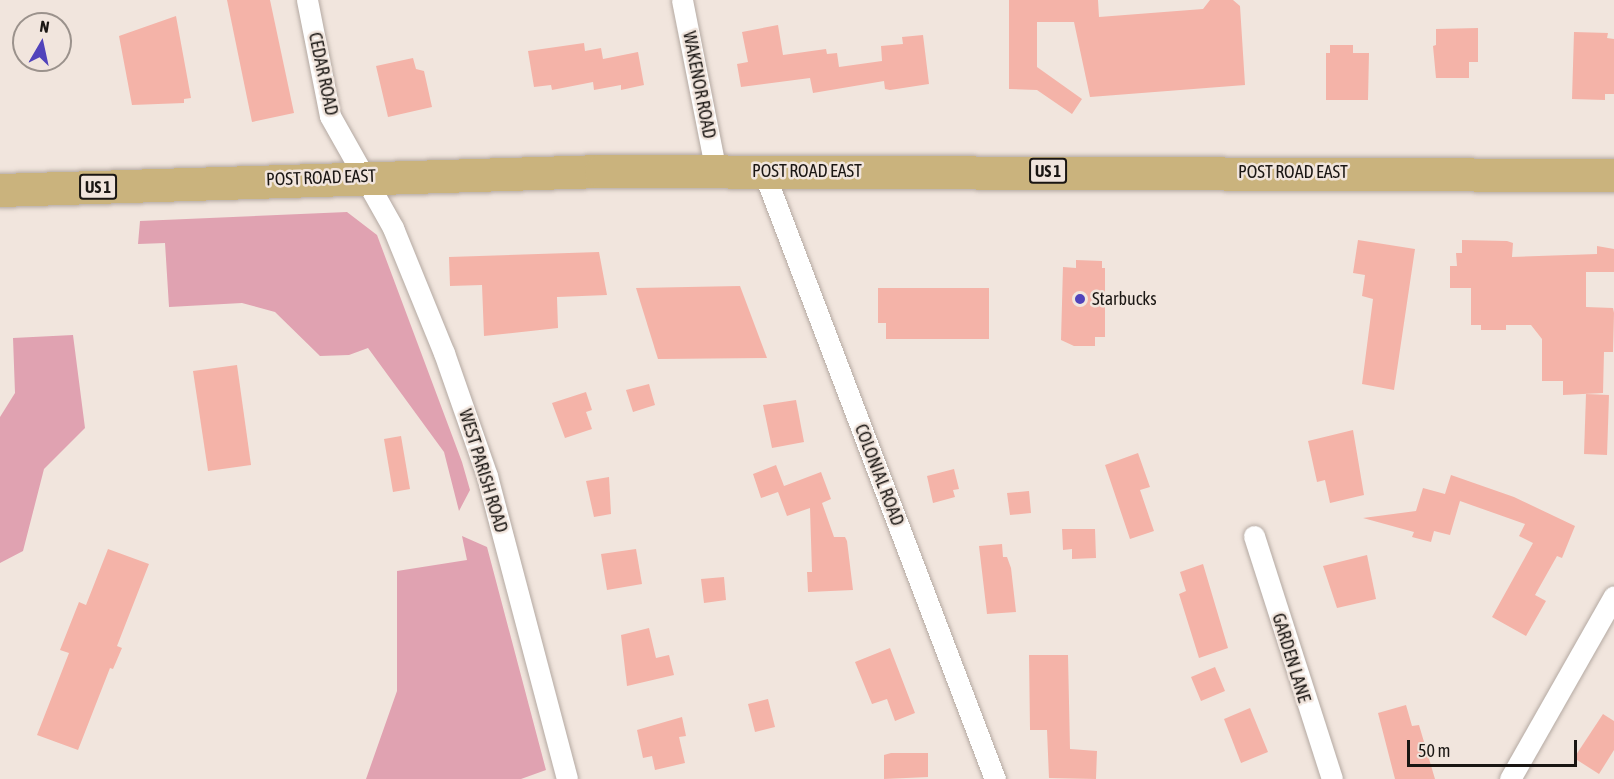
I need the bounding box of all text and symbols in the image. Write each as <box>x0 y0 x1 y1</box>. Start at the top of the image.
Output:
north arrow <box>12 12 72 72</box>
text: N <box>38 17 51 36</box>
street label: CEDAR ROAD <box>304 30 342 118</box>
street label: WAKENOR ROAD <box>678 30 720 140</box>
road number: US 1 <box>1028 158 1068 184</box>
street label: POST ROAD EAST <box>752 160 862 182</box>
street label: POST ROAD EAST <box>1238 161 1348 183</box>
street label: POST ROAD EAST <box>266 165 376 191</box>
road number: US 1 <box>78 174 118 200</box>
place label: Starbucks <box>1092 288 1157 310</box>
marker: Starbucks <box>1073 292 1087 306</box>
street label: WEST PARISH ROAD <box>454 407 512 535</box>
street label: COLONIAL ROAD <box>850 421 908 529</box>
street label: GARDEN LANE <box>1267 611 1315 705</box>
scale bar <box>1410 728 1580 766</box>
text: 50 m <box>1418 740 1450 761</box>

